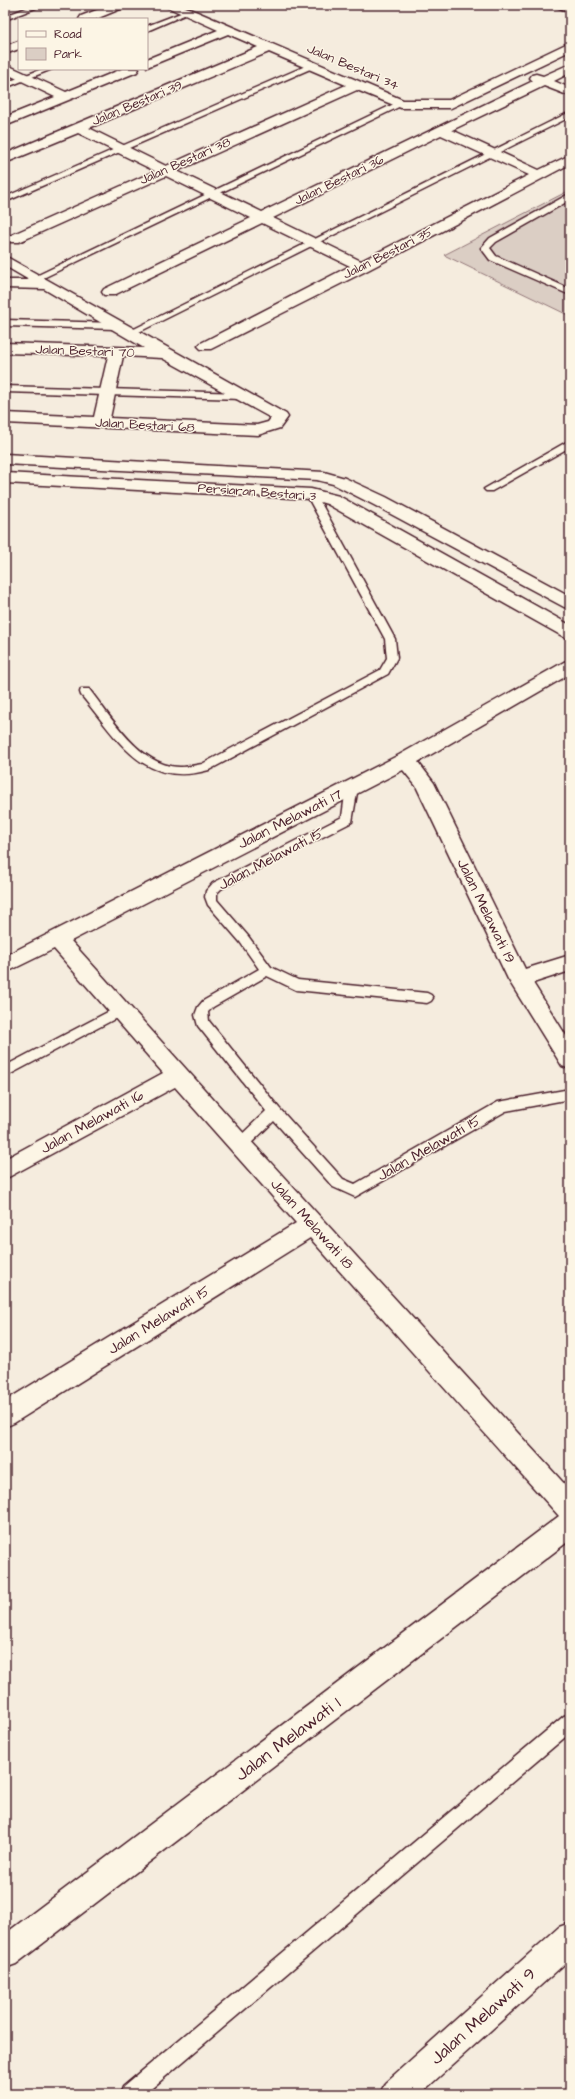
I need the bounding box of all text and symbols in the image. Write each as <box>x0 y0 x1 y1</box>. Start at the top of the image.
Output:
legend <box>18 18 148 70</box>
text: Road <box>54 26 82 43</box>
street label: Jalan Bestari 34 <box>304 40 402 95</box>
text: Park <box>54 46 82 63</box>
street label: Jalan Bestari 39 <box>89 76 185 130</box>
street label: Jalan Bestari 38 <box>137 133 234 189</box>
street label: Jalan Bestari 36 <box>291 151 387 209</box>
street label: Jalan Bestari 35 <box>340 223 436 283</box>
street label: Jalan Bestari 70 <box>35 340 135 362</box>
street label: Jalan Bestari 68 <box>95 413 196 437</box>
street label: Persiaran Bestari 3 <box>197 479 317 505</box>
street label: Jalan Melawati 17 <box>234 784 346 854</box>
street label: Jalan Melawati 15 <box>215 822 328 896</box>
street label: Jalan Melawati 19 <box>452 855 520 967</box>
street label: Jalan Melawati 16 <box>37 1085 148 1159</box>
street label: Jalan Melawati 15 <box>373 1110 485 1186</box>
street label: Jalan Melawati 18 <box>266 1174 359 1274</box>
street label: Jalan Melawati 15 <box>104 1280 214 1360</box>
street label: Jalan Melawati 1 <box>230 1691 346 1787</box>
street label: Jalan Melawati 9 <box>425 1962 541 2070</box>

